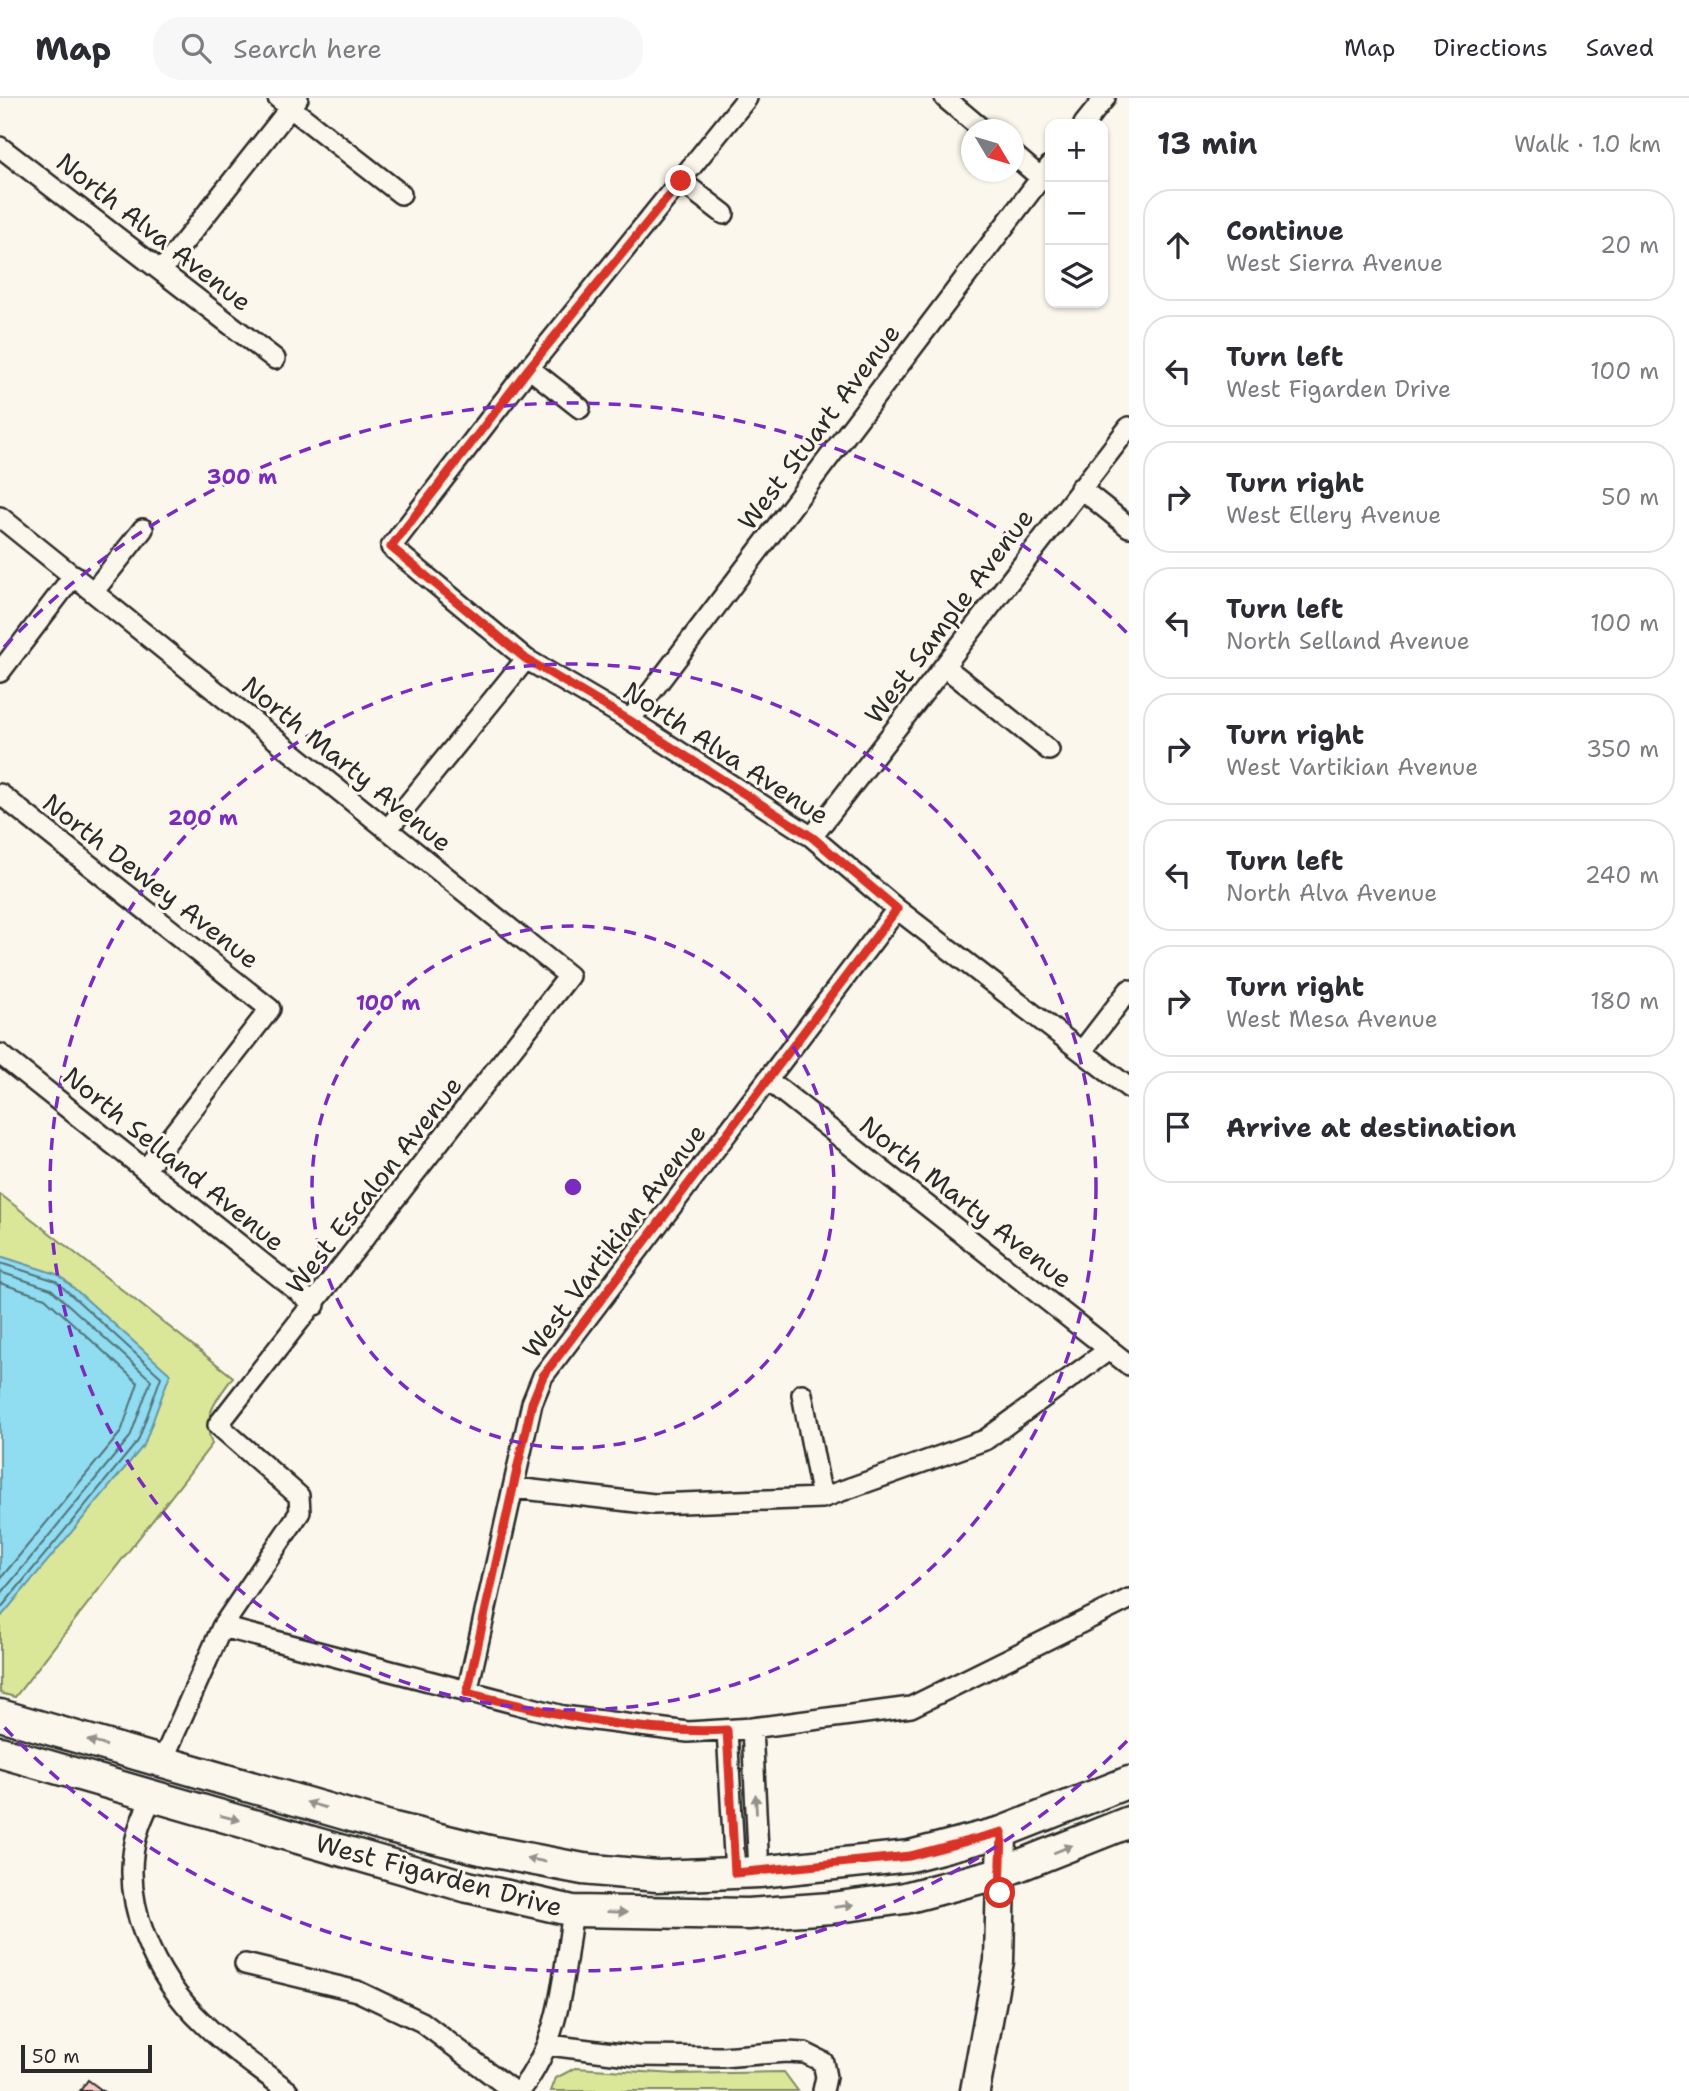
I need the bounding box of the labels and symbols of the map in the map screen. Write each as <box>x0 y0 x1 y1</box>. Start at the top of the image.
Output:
north arrow <box>961 119 1024 182</box>
street label: North Alva Avenue <box>49 144 259 319</box>
route end <box>665 165 696 196</box>
street label: West Stuart Avenue <box>729 316 908 537</box>
text: 300 m <box>207 463 277 491</box>
street label: West Sample Avenue <box>856 501 1041 730</box>
street label: North Marty Avenue <box>235 668 460 859</box>
street label: North Alva Avenue <box>617 673 836 832</box>
street label: North Dewey Avenue <box>36 785 267 976</box>
text: 200 m <box>168 804 238 832</box>
text: 100 m <box>356 989 420 1017</box>
street label: North Selland Avenue <box>56 1058 292 1259</box>
street label: West Escalon Avenue <box>277 1069 470 1301</box>
street label: North Marty Avenue <box>853 1107 1080 1296</box>
street label: West Vartikian Avenue <box>514 1116 713 1365</box>
centre of rings <box>561 1175 585 1199</box>
one-way arrow <box>86 1737 108 1748</box>
one-way arrow <box>750 1793 761 1815</box>
one-way arrow <box>305 1799 326 1809</box>
one-way arrow <box>220 1813 242 1824</box>
street label: West Figarden Drive <box>312 1825 567 1924</box>
one-way arrow <box>1053 1843 1074 1854</box>
one-way arrow <box>525 1855 547 1866</box>
route start <box>984 1877 1015 1908</box>
one-way arrow <box>833 1900 855 1911</box>
one-way arrow <box>606 1907 628 1918</box>
scale bar <box>21 2042 152 2074</box>

